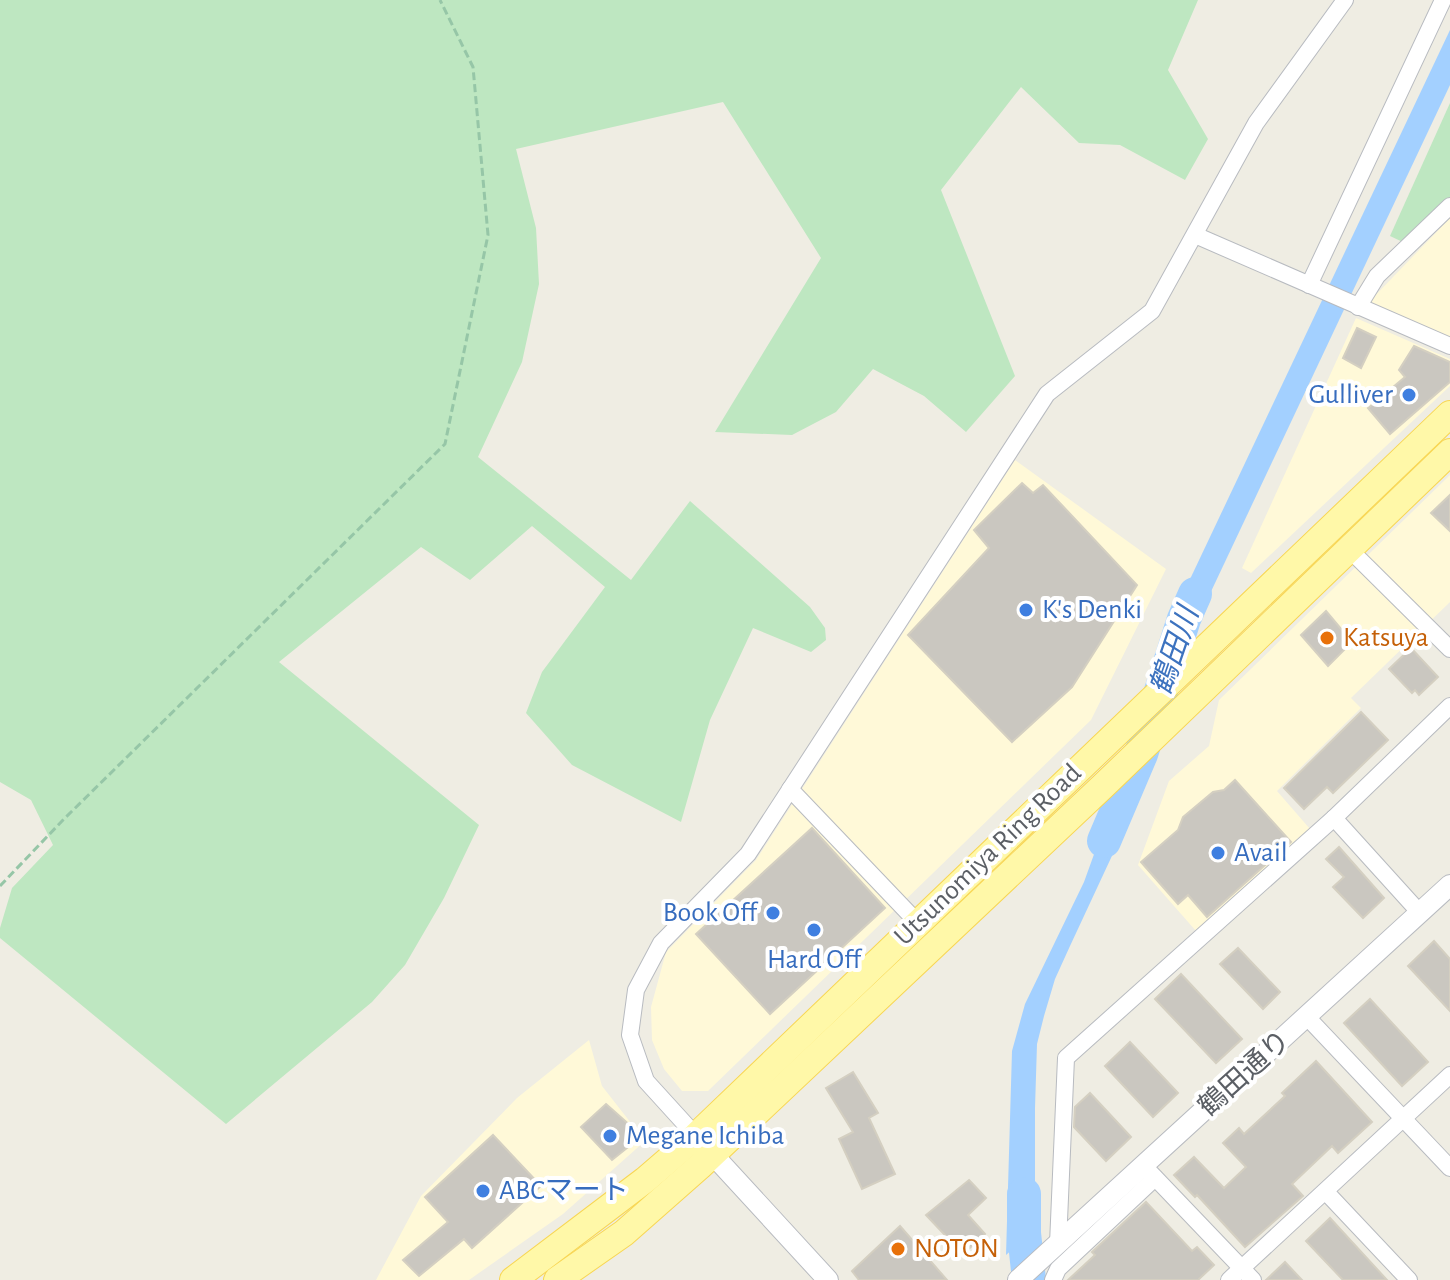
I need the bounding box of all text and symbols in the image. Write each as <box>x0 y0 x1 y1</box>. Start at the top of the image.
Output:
place label: Gulliver <box>1308 381 1393 409</box>
marker: Gulliver <box>1400 386 1418 404</box>
place label: K's Denki <box>1042 596 1142 624</box>
water label: 鶴田川 <box>1144 600 1205 698</box>
marker: K's Denki <box>1017 601 1035 619</box>
place label: Katsuya <box>1343 624 1429 652</box>
marker: Katsuya <box>1318 629 1336 647</box>
street label: Utsunomiya Ring Road <box>889 759 1087 951</box>
place label: Avail <box>1234 839 1288 867</box>
marker: Avail <box>1209 844 1227 862</box>
place label: Book Off <box>663 899 759 927</box>
marker: Book Off <box>764 904 782 922</box>
marker: Hard Off <box>805 921 823 939</box>
place label: Hard Off <box>767 946 863 974</box>
street label: 鶴田通り <box>1193 1025 1296 1122</box>
place label: Megane Ichiba <box>626 1122 785 1150</box>
marker: Megane Ichiba <box>601 1127 619 1145</box>
place label: ABCマート <box>499 1177 629 1205</box>
marker: ABCマート <box>474 1182 492 1200</box>
place label: NOTON <box>914 1235 999 1263</box>
marker: NOTON <box>889 1240 907 1258</box>

